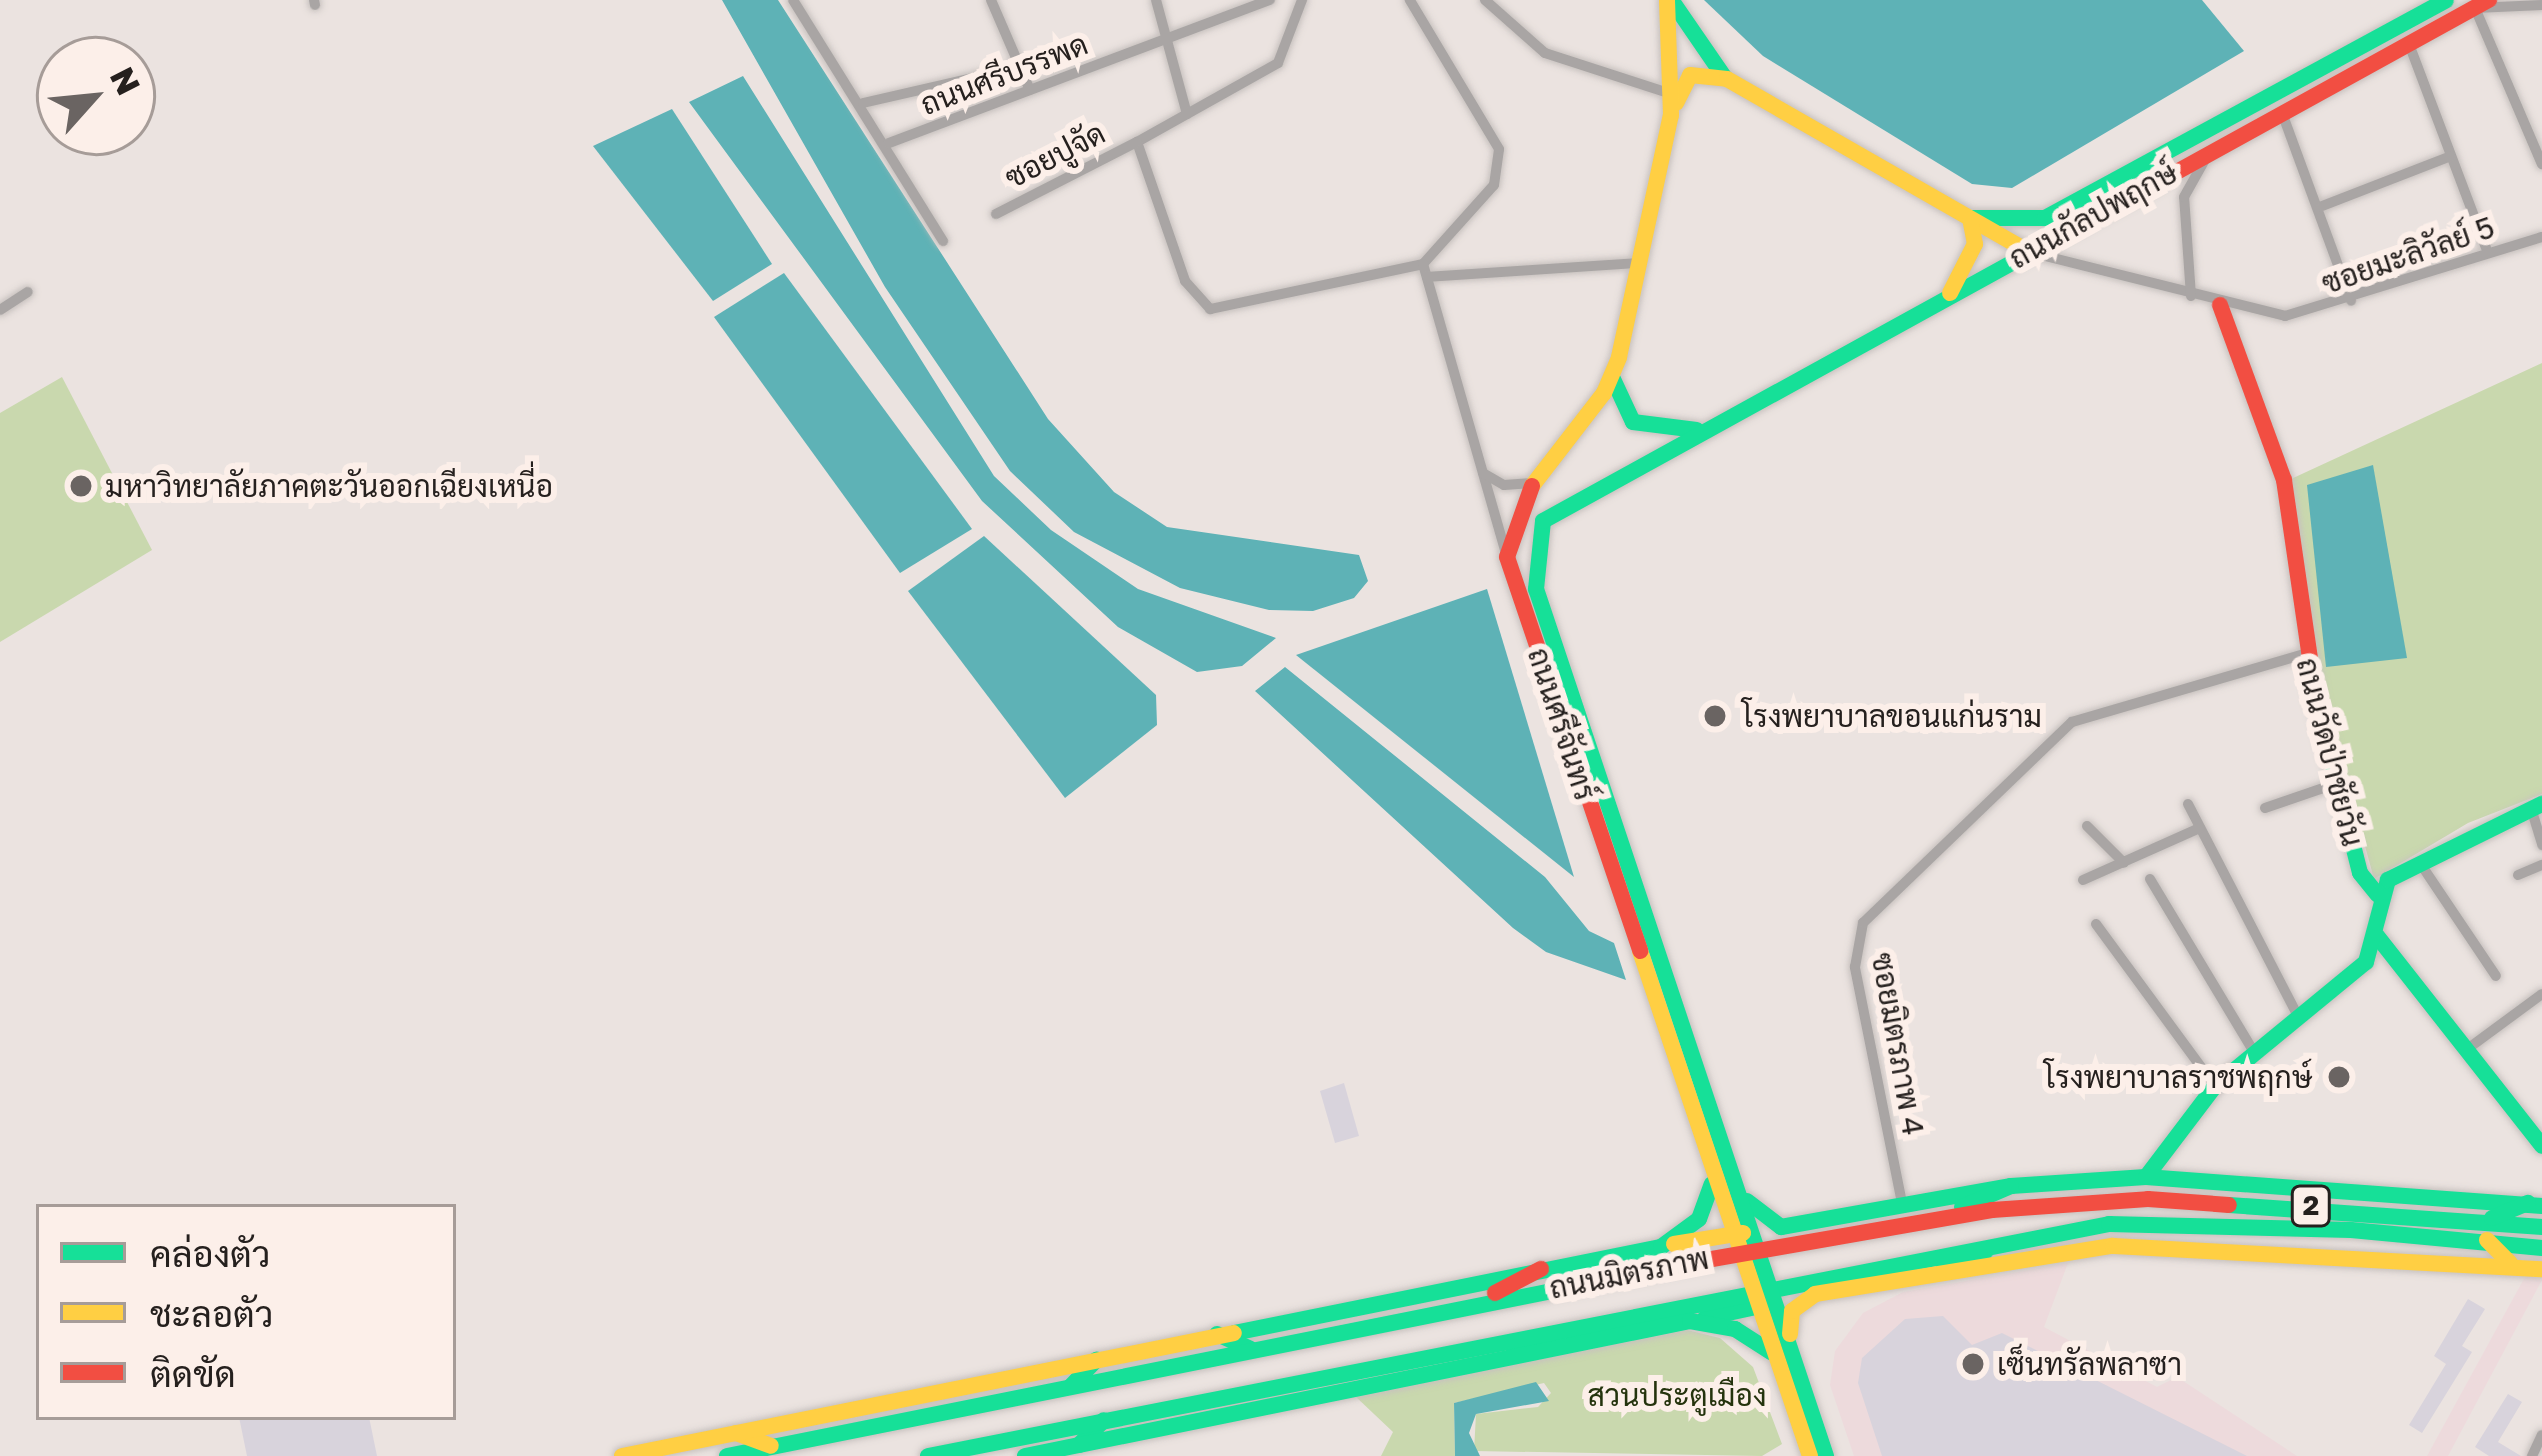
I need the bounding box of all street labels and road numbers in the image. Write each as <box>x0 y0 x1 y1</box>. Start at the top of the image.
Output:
street label: ถนนศรีบรรพด <box>915 26 1093 122</box>
street label: ซอยปูจัด <box>999 115 1111 195</box>
street label: ถนนกัลปพฤกษ์ <box>2003 154 2183 276</box>
street label: ซอยมะลิวัลย์ 5 <box>2317 209 2499 301</box>
street label: ถนนศรีจันทร์ <box>1520 643 1604 805</box>
street label: ถนนวัดป่าชัยวัน <box>2289 654 2371 850</box>
street label: ซอยมิตรภาพ 4 <box>1864 950 1932 1138</box>
road number: 2 <box>2290 1185 2332 1227</box>
street label: ถนนมิตรภาพ <box>1546 1240 1712 1306</box>

